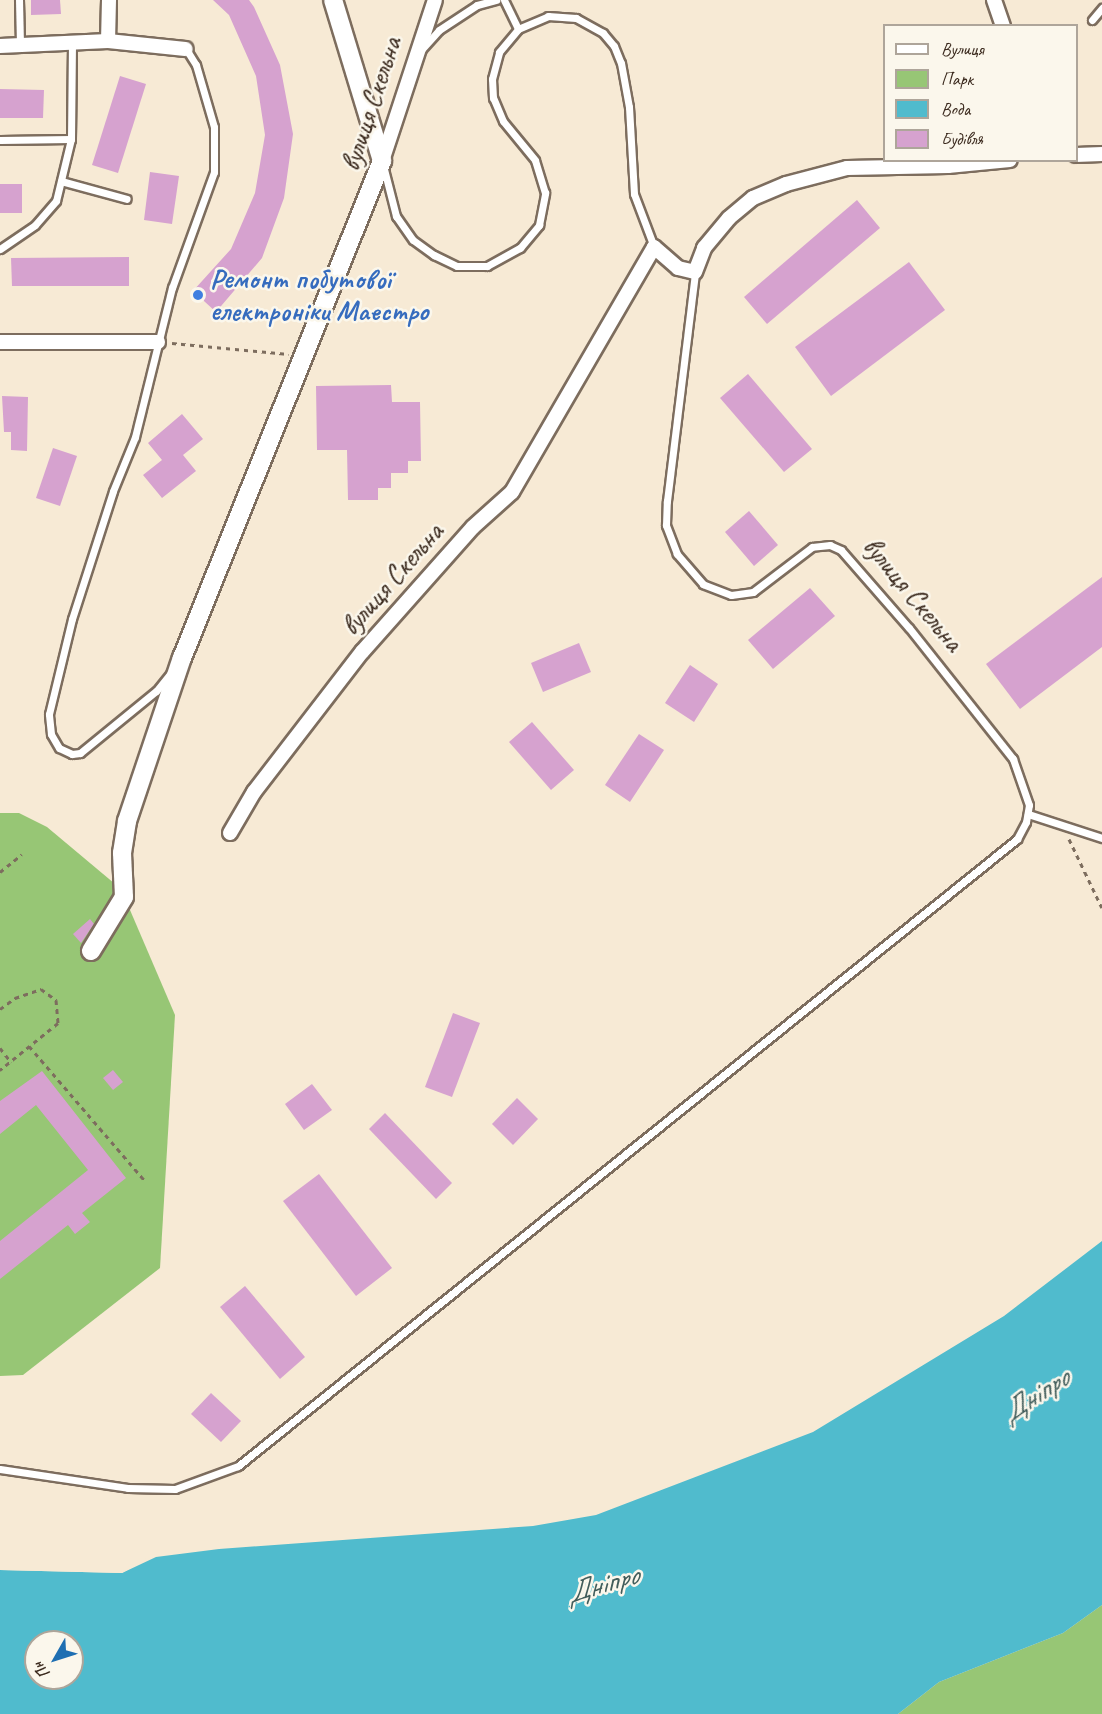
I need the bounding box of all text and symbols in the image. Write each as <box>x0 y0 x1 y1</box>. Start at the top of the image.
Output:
legend <box>883 24 1078 162</box>
street label: вулиця Скельна <box>334 33 408 175</box>
text: Вулиця <box>941 38 984 60</box>
text: Парк <box>941 68 973 90</box>
text: Вода <box>941 98 970 120</box>
text: Будівля <box>941 128 983 150</box>
place label: Ремонт побутової електроніки Маестро <box>210 262 431 328</box>
marker: Ремонт побутової електроніки Маестро <box>191 288 205 302</box>
street label: вулиця Скельна <box>334 516 450 642</box>
street label: вулиця Скельна <box>856 530 970 658</box>
water label: Дніпро <box>994 1360 1076 1430</box>
water label: Дніпро <box>562 1557 642 1611</box>
north arrow <box>24 1630 84 1690</box>
text: Пн <box>29 1657 55 1683</box>

